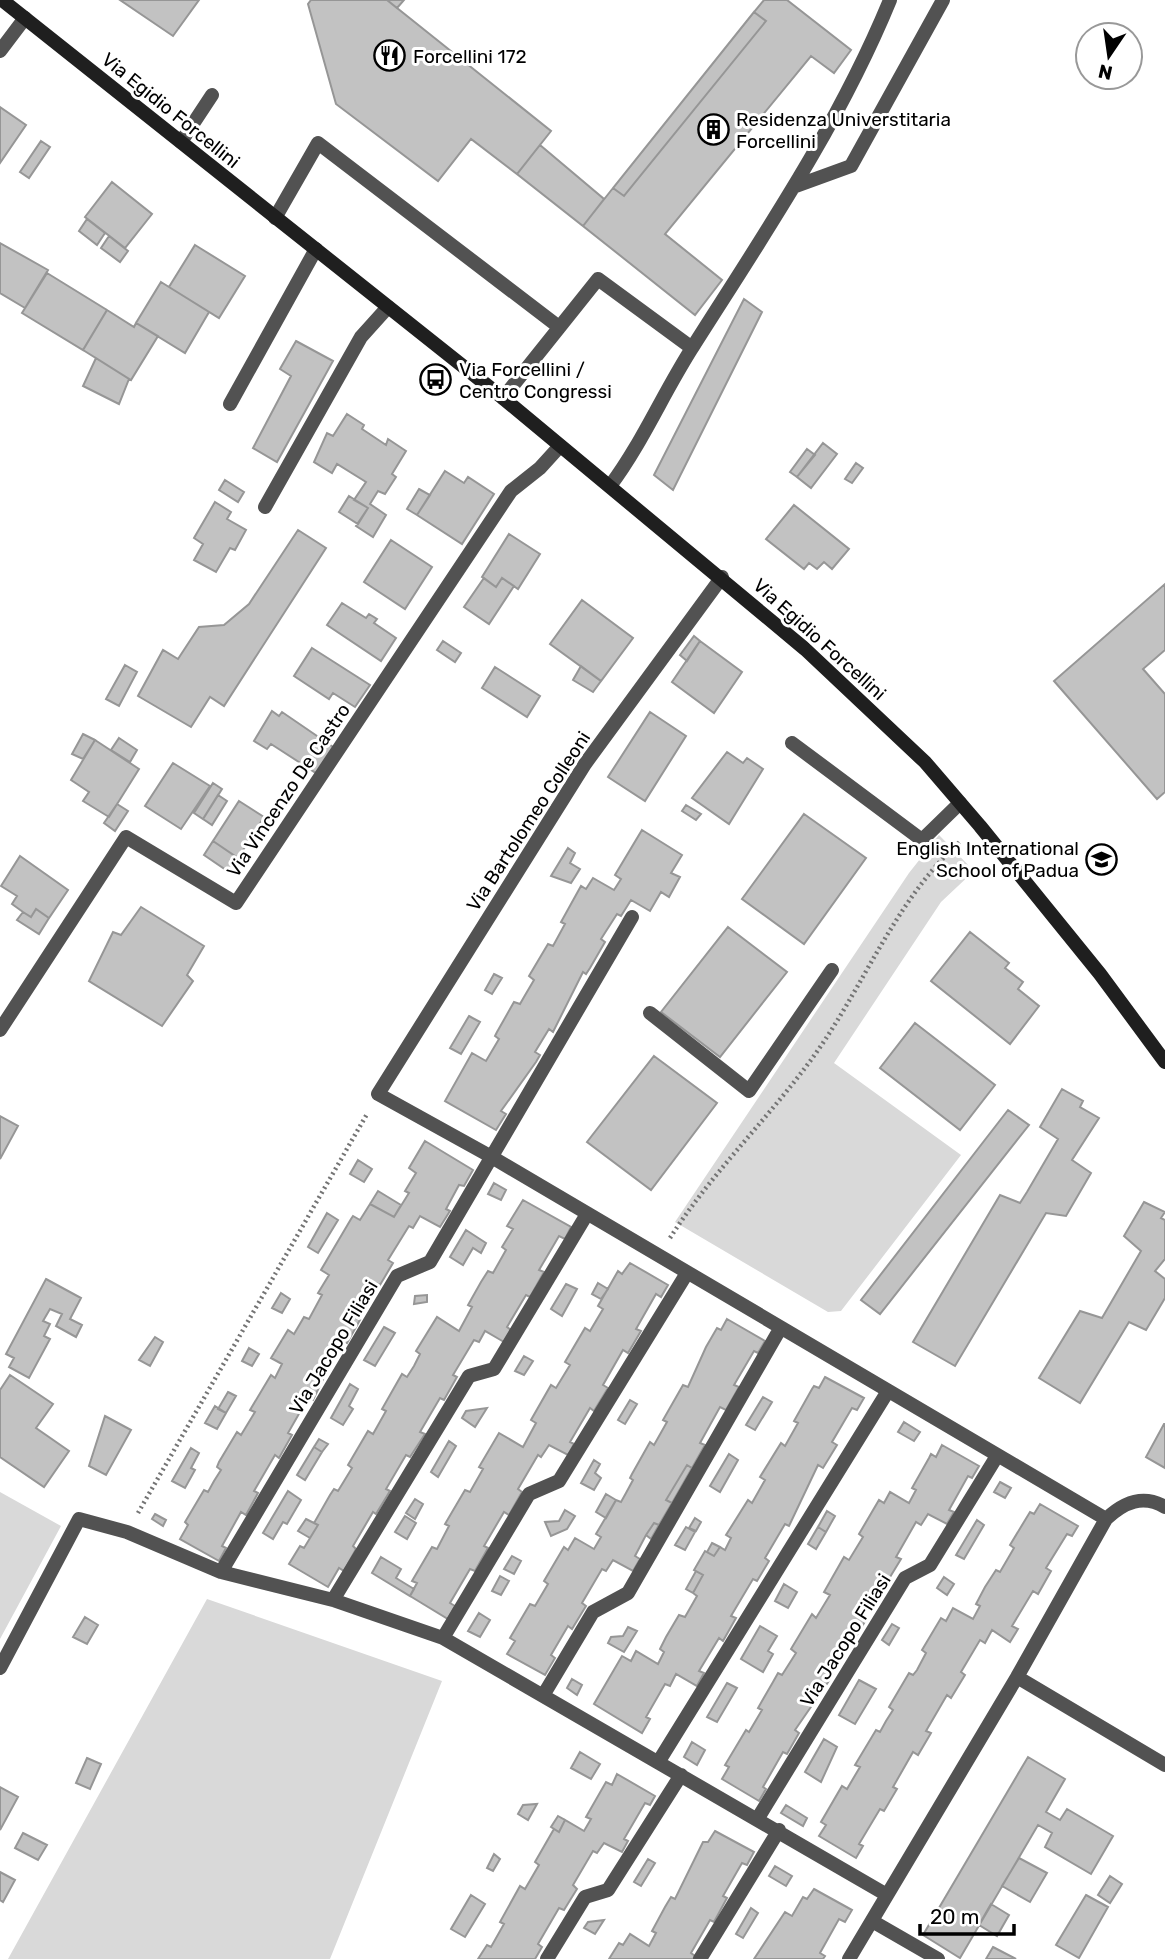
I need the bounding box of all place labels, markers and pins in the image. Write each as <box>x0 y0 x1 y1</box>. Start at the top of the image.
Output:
restaurant icon: Forcellini 172 <box>373 39 407 73</box>
place label: Forcellini 172 <box>413 45 527 68</box>
place label: Residenza Universtitaria Forcellini <box>736 108 951 153</box>
building icon: Residenza Universtitaria Forcellini <box>696 113 730 147</box>
place label: Via Forcellini / Centro Congressi <box>459 358 612 403</box>
bus stop icon: Via Forcellini / Centro Congressi <box>419 363 453 397</box>
place label: English International School of Padua <box>896 837 1079 882</box>
school or university icon: English International School of Padua <box>1085 842 1119 876</box>

